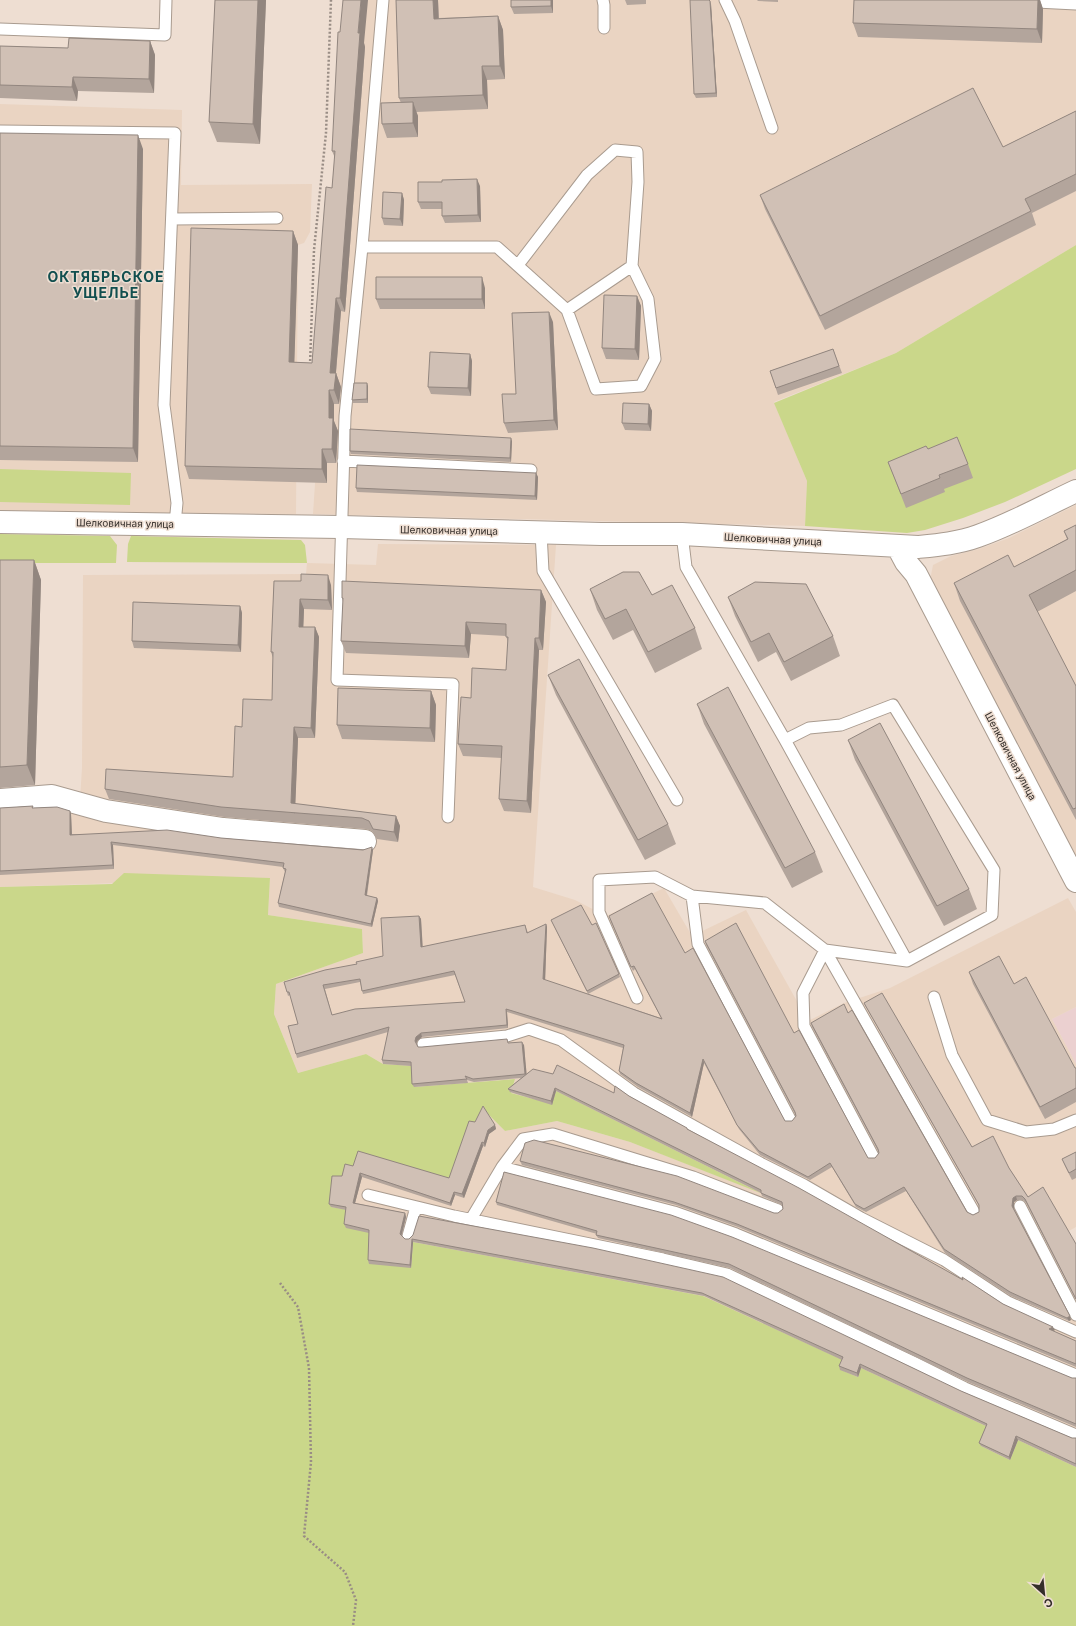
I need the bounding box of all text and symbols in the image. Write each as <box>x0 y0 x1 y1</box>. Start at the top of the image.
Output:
district label: ОКТЯБРЬСКОЕ УЩЕЛЬЕ <box>48 268 164 301</box>
street label: Шелковичная улица <box>76 516 174 530</box>
street label: Шелковичная улица <box>400 523 498 537</box>
street label: Шелковичная улица <box>724 530 822 548</box>
street label: Шелковичная улица <box>983 710 1039 802</box>
north arrow <box>1024 1574 1064 1614</box>
text: С <box>1042 1595 1055 1611</box>

